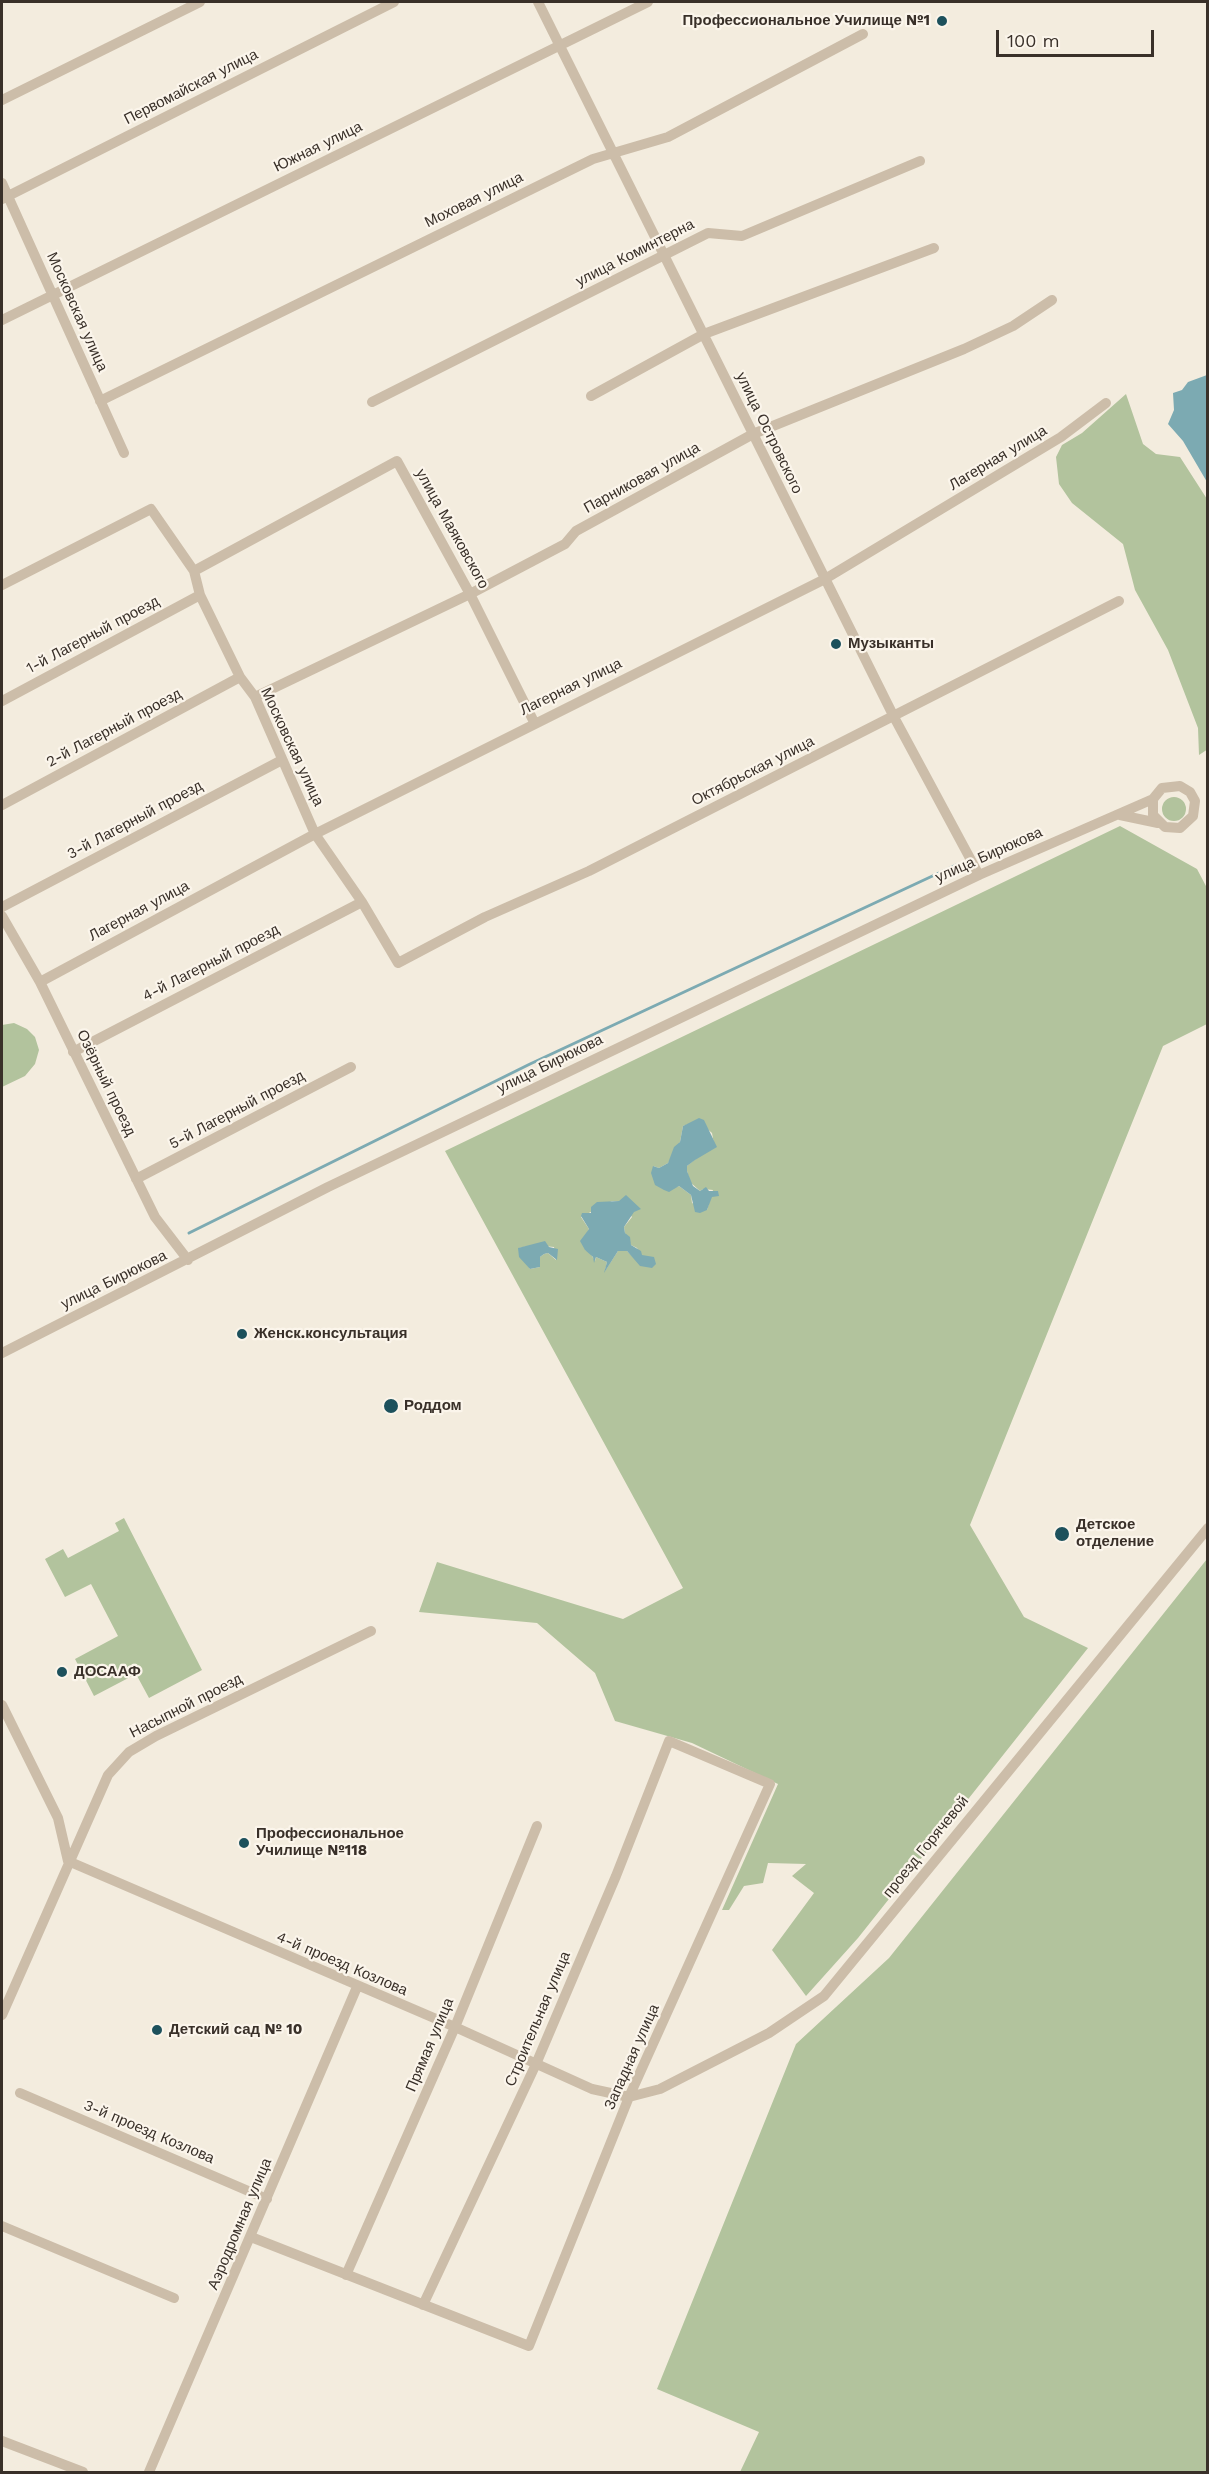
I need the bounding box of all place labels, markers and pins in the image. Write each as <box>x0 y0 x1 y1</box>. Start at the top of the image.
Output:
place label: Профессиональное Училище №1 <box>683 12 930 30</box>
marker: Профессиональное Училище №1 <box>935 14 949 28</box>
place label: Музыканты <box>848 635 934 653</box>
marker: Музыканты <box>829 637 843 651</box>
place label: Женск.консультация <box>254 1325 407 1343</box>
marker: Женск.консультация <box>235 1327 249 1341</box>
marker: Роддом <box>382 1397 400 1415</box>
place label: Роддом <box>404 1397 462 1415</box>
place label: Детское отделение <box>1076 1516 1154 1551</box>
marker: Детское отделение <box>1053 1525 1071 1543</box>
place label: ДОСААФ <box>74 1663 141 1681</box>
marker: ДОСААФ <box>55 1665 69 1679</box>
place label: Профессиональное Училище №118 <box>256 1825 404 1860</box>
marker: Профессиональное Училище №118 <box>237 1836 251 1850</box>
place label: Детский сад № 10 <box>169 2021 302 2039</box>
marker: Детский сад № 10 <box>150 2023 164 2037</box>

